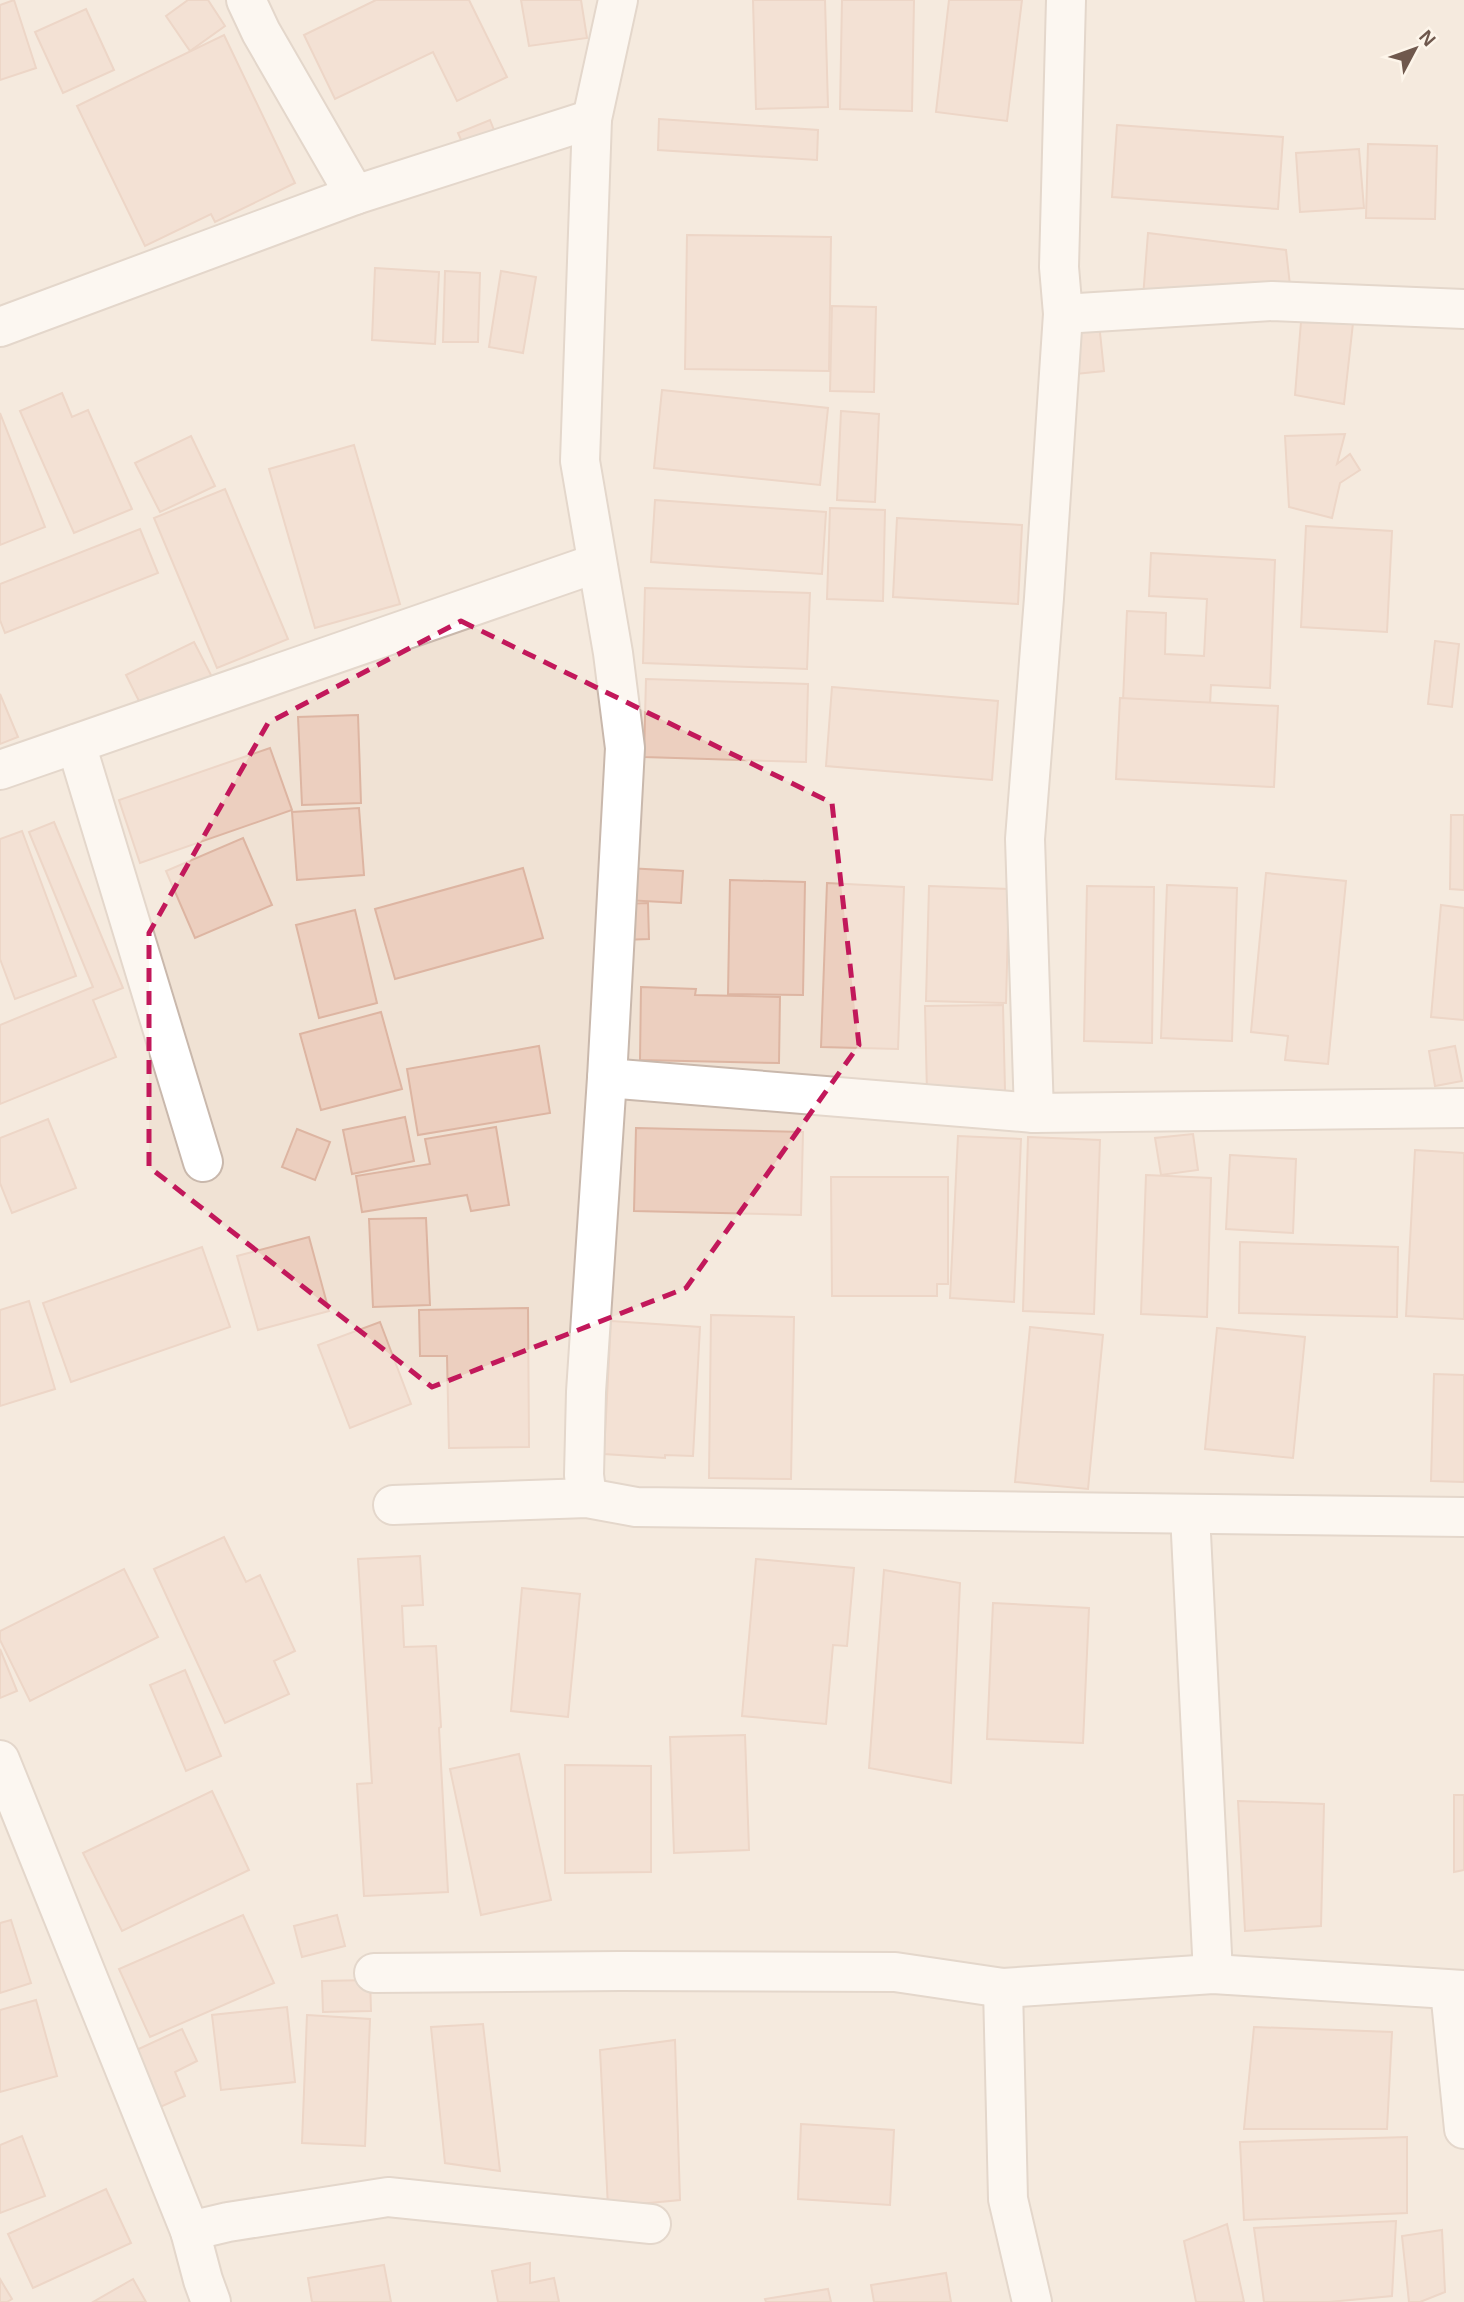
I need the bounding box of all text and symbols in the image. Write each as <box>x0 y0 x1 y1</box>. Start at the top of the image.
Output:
north arrow <box>1380 14 1450 84</box>
text: N <box>1415 26 1440 50</box>

